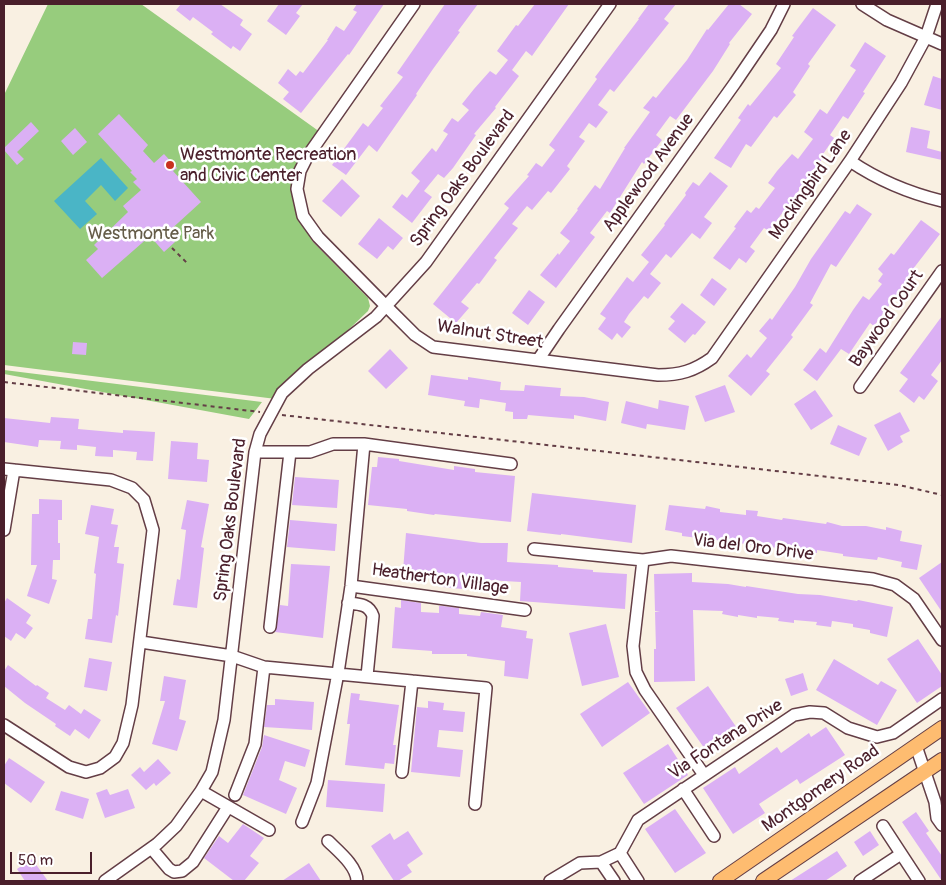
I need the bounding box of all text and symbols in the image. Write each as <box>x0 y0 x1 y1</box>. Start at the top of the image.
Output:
street label: Spring Oaks Boulevard <box>406 106 520 252</box>
street label: Applewood Avenue <box>599 109 699 237</box>
street label: Mockingbird Lane <box>765 126 857 244</box>
place label: Westmonte Recreation and Civic Center <box>180 144 356 186</box>
marker: Westmonte Recreation and Civic Center <box>164 159 176 171</box>
park label: Westmonte Park <box>88 223 214 245</box>
street label: Baywood Court <box>845 266 929 372</box>
street label: Walnut Street <box>435 316 545 354</box>
street label: Spring Oaks Boulevard <box>210 437 252 603</box>
street label: Via del Oro Drive <box>691 530 815 566</box>
street label: Heatherton Village <box>370 560 510 600</box>
street label: Via Fontana Drive <box>665 695 787 785</box>
street label: Montgomery Road <box>758 741 884 837</box>
scale bar <box>12 842 95 874</box>
text: 50 m <box>18 851 53 870</box>

